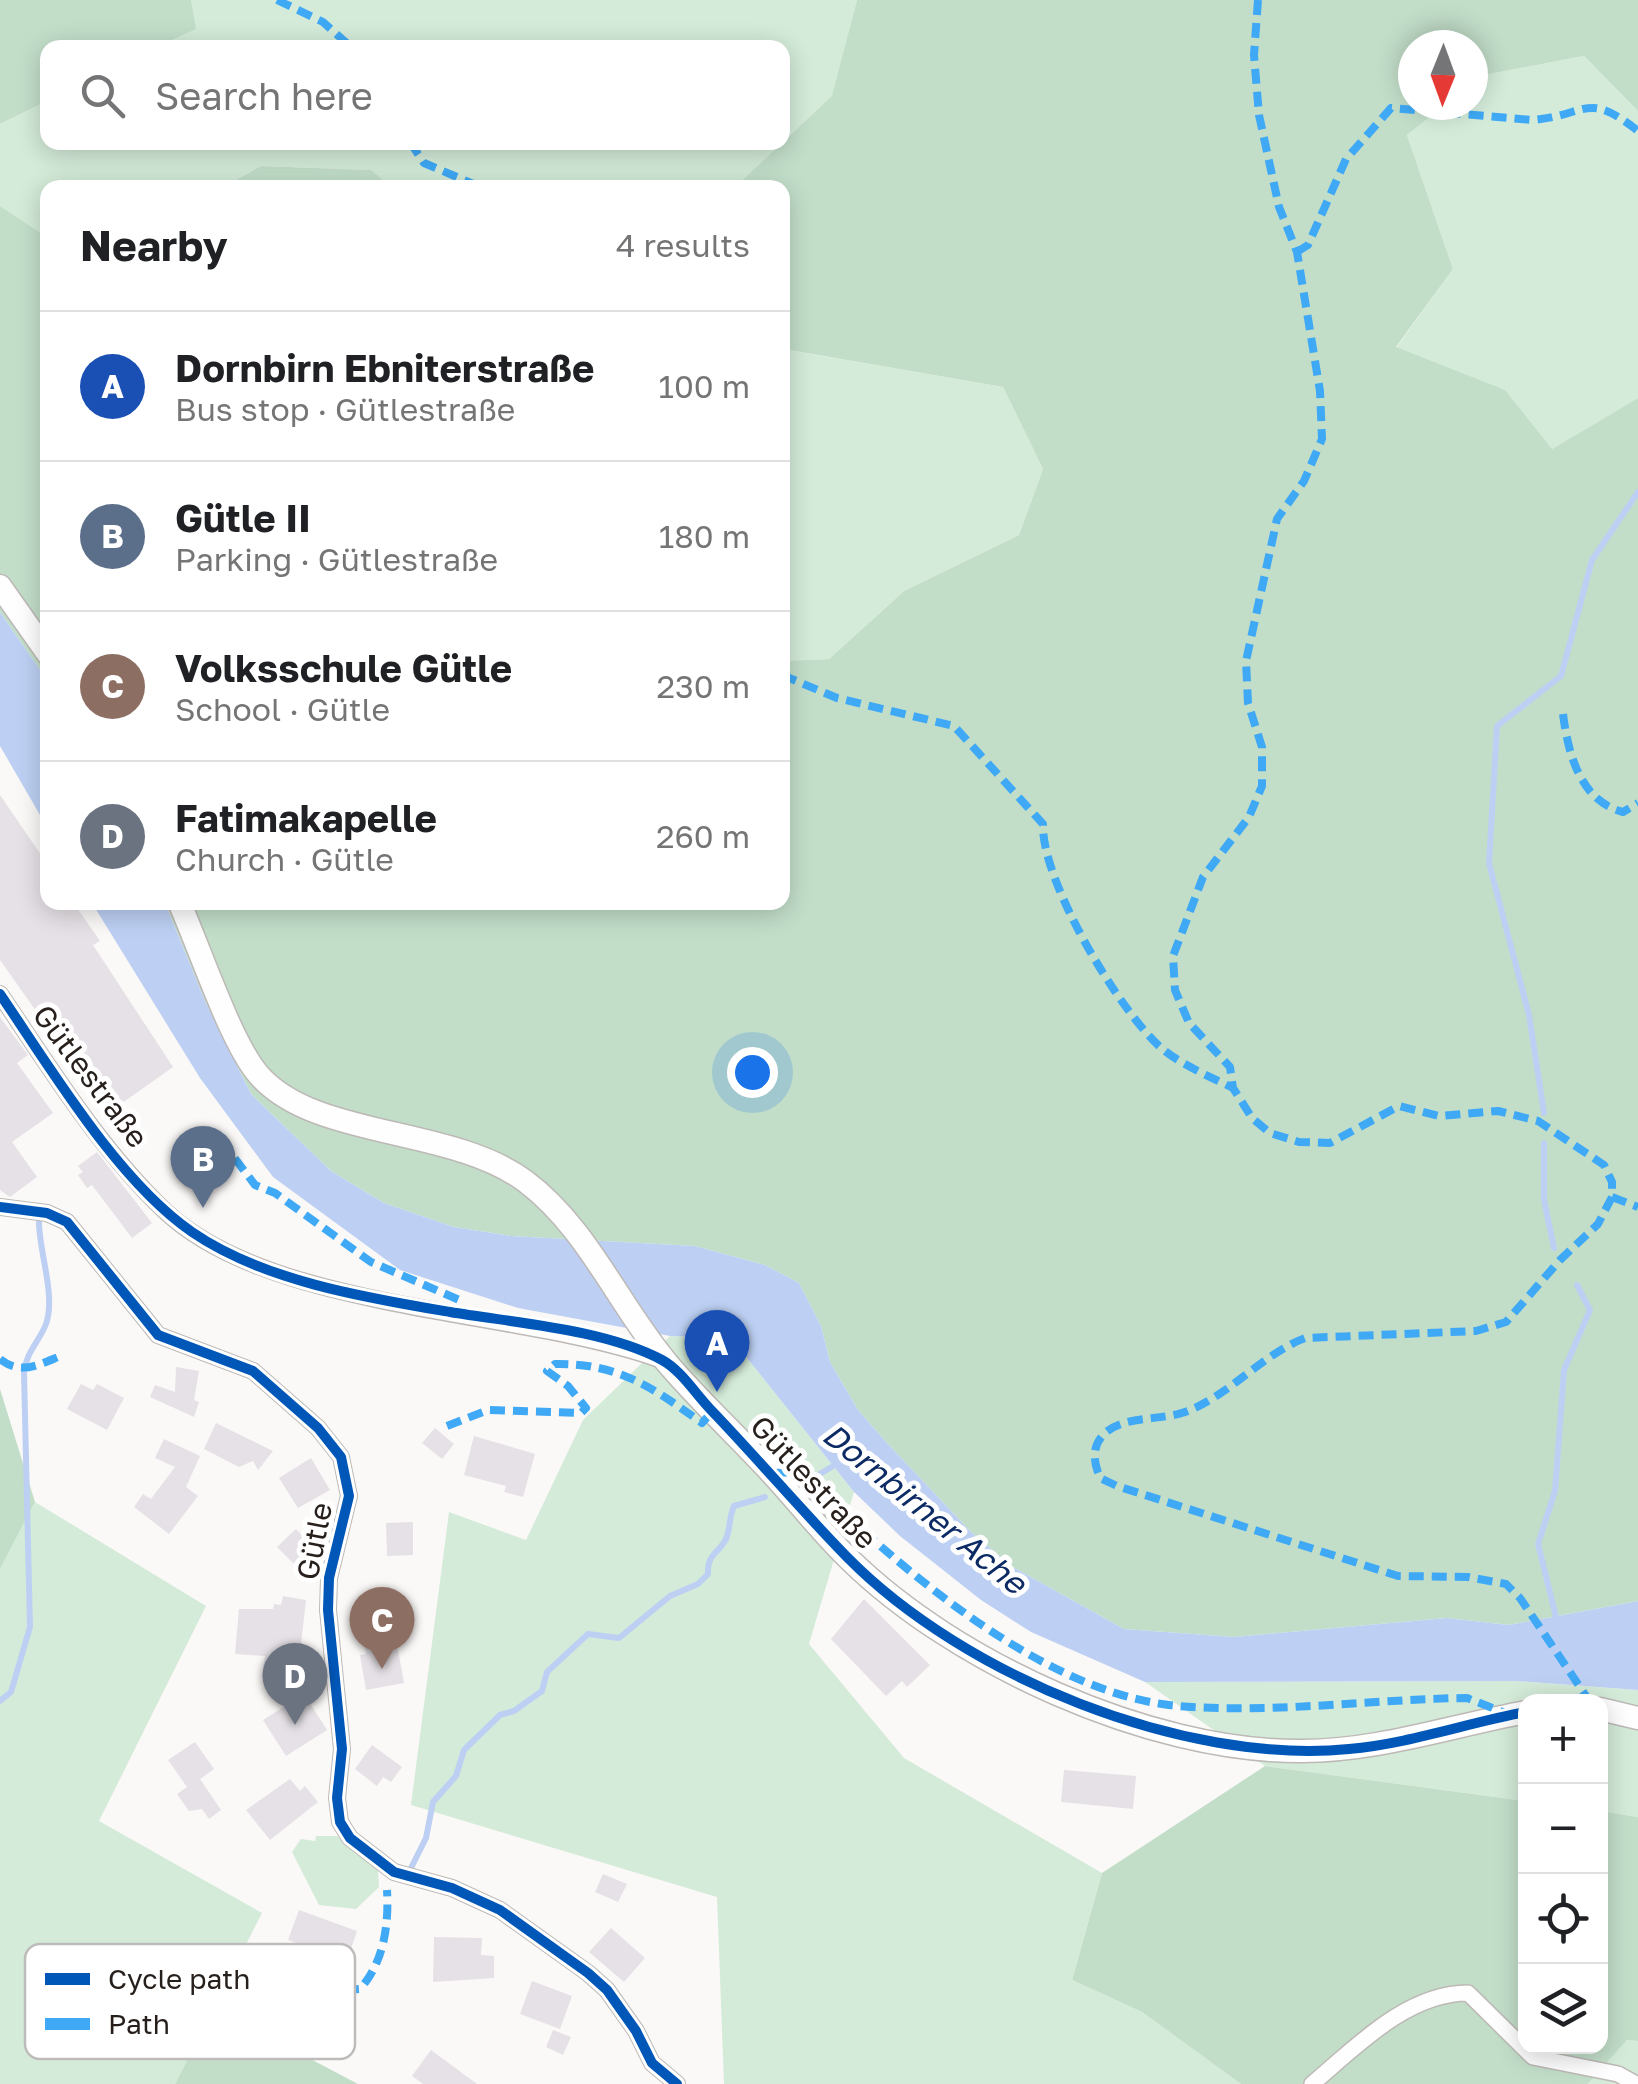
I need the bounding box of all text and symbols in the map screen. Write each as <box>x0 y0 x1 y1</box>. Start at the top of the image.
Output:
north arrow <box>1398 30 1488 120</box>
search box <box>40 40 790 150</box>
icon: search <box>75 68 130 123</box>
text: Search here <box>155 73 373 118</box>
text: Nearby <box>80 220 228 270</box>
text: 4 results <box>616 226 750 264</box>
text: Dornbirn Ebniterstraße <box>175 345 594 390</box>
text: A <box>101 367 124 405</box>
text: 100 m <box>658 367 750 405</box>
text: Bus stop · Gütlestraße <box>175 390 515 428</box>
text: Gütle II <box>175 495 311 540</box>
text: B <box>101 517 124 555</box>
text: 180 m <box>659 517 750 555</box>
text: Parking · Gütlestraße <box>175 540 498 578</box>
text: Volksschule Gütle <box>175 645 512 690</box>
text: C <box>101 667 124 705</box>
text: 230 m <box>657 667 750 705</box>
text: School · Gütle <box>175 690 390 728</box>
text: Fatimakapelle <box>175 795 437 840</box>
text: D <box>101 817 124 855</box>
text: 260 m <box>656 817 750 855</box>
text: Church · Gütle <box>175 840 394 878</box>
street label: Gütlestraße <box>26 998 156 1154</box>
your location <box>727 1047 778 1098</box>
pin: B <box>170 1126 236 1208</box>
pin: A <box>684 1310 750 1392</box>
street label: Gütlestraße <box>743 1408 885 1556</box>
water label: Dornbirner Ache <box>816 1415 1036 1603</box>
street label: Gütle <box>289 1499 339 1583</box>
pin: C <box>350 1586 414 1669</box>
pin: D <box>262 1642 328 1725</box>
map controls <box>1518 1694 1608 2054</box>
button: + <box>1518 1694 1608 1784</box>
button: − <box>1518 1784 1608 1874</box>
button: locate <box>1518 1874 1608 1964</box>
legend <box>25 1944 355 2059</box>
text: Cycle path <box>108 1962 251 1995</box>
button: layers <box>1518 1964 1608 2054</box>
text: Path <box>108 2007 170 2040</box>

